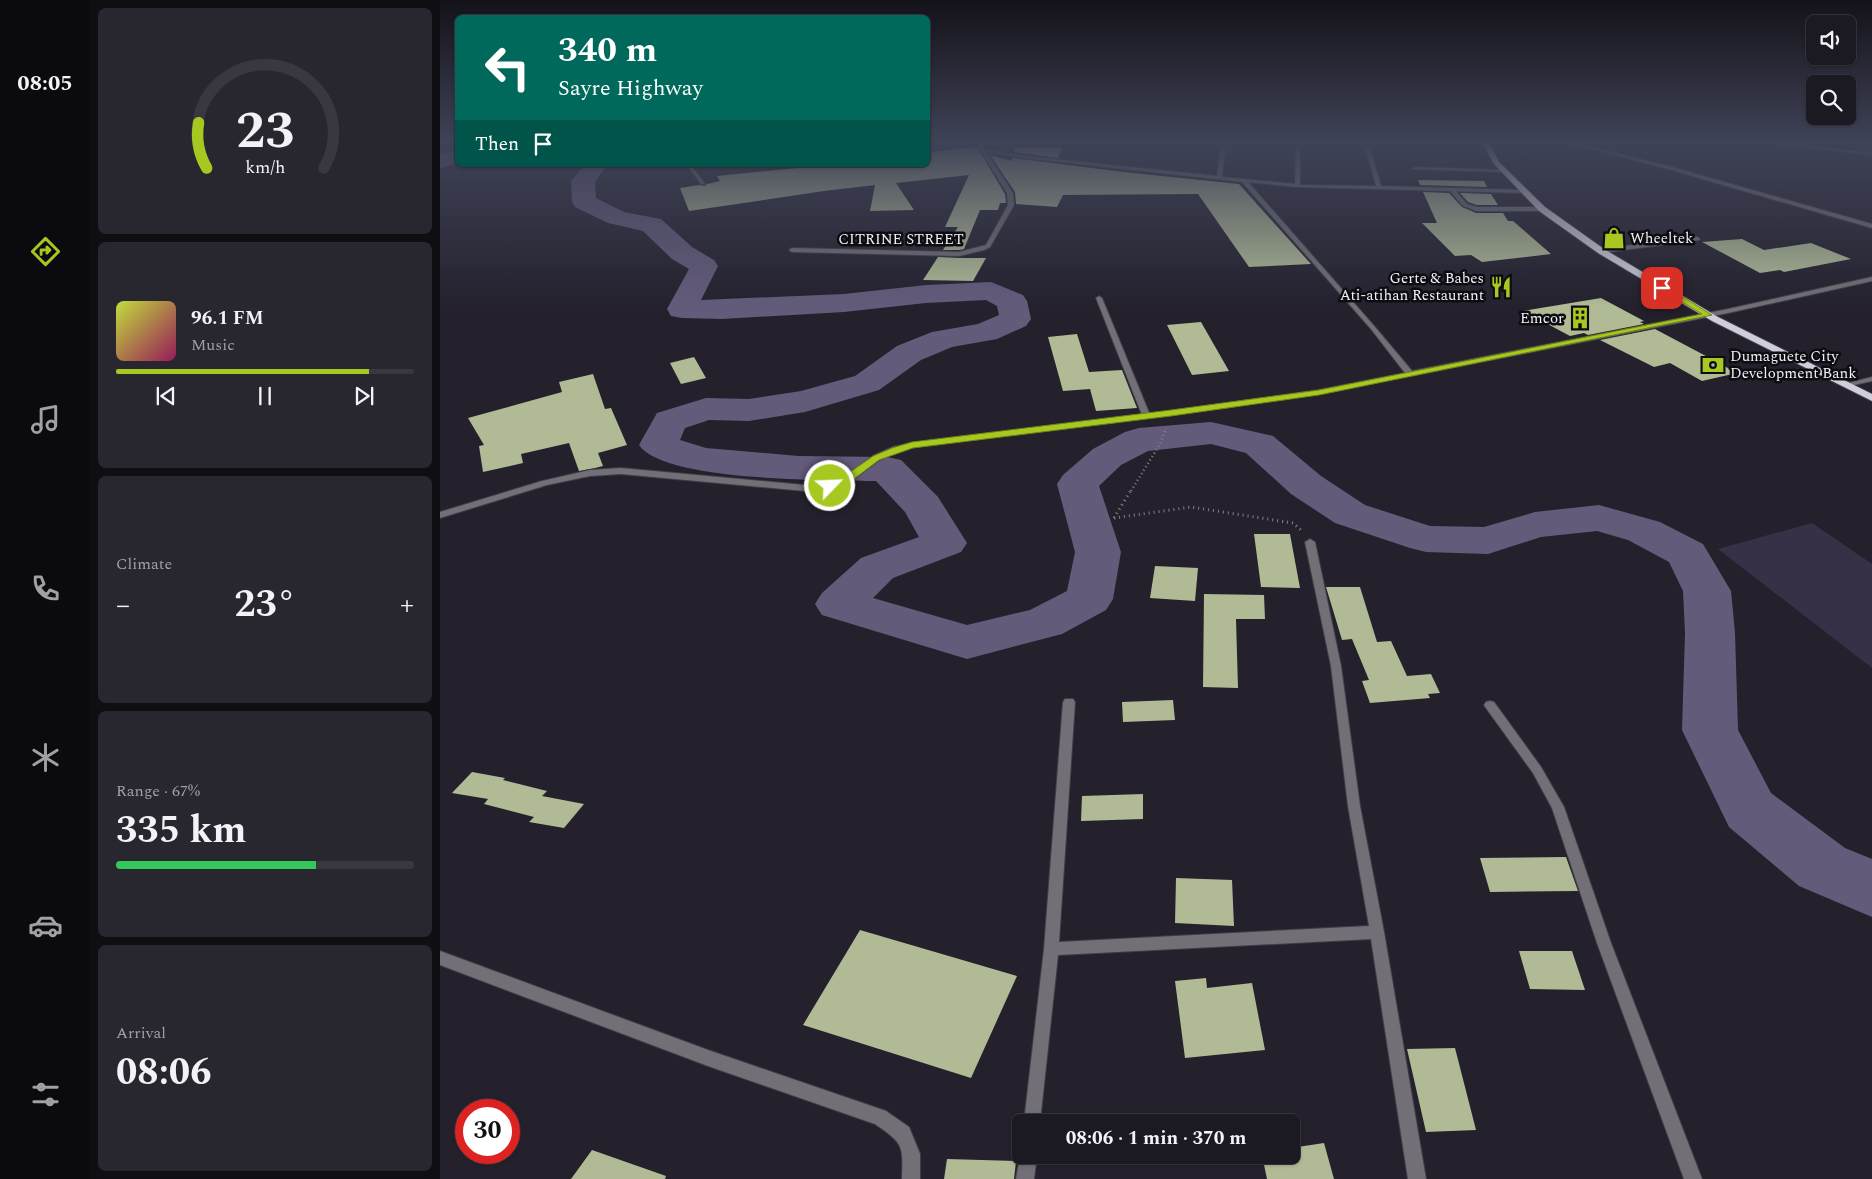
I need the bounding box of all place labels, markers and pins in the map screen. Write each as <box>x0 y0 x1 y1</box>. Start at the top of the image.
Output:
shop icon: Wheeltek <box>1601 225 1627 251</box>
place label: Wheeltek <box>1630 227 1693 250</box>
place label: Gerte & Babes Ati-atihan Restaurant <box>1340 267 1484 307</box>
pin <box>1641 267 1683 309</box>
restaurant icon: Gerte & Babes Ati-atihan Restaurant <box>1488 274 1514 300</box>
building icon: Emcor <box>1567 305 1593 331</box>
place label: Emcor <box>1520 307 1564 330</box>
place label: Dumaguete City Development Bank <box>1730 345 1857 385</box>
bank icon: Dumaguete City Development Bank <box>1700 352 1726 378</box>

